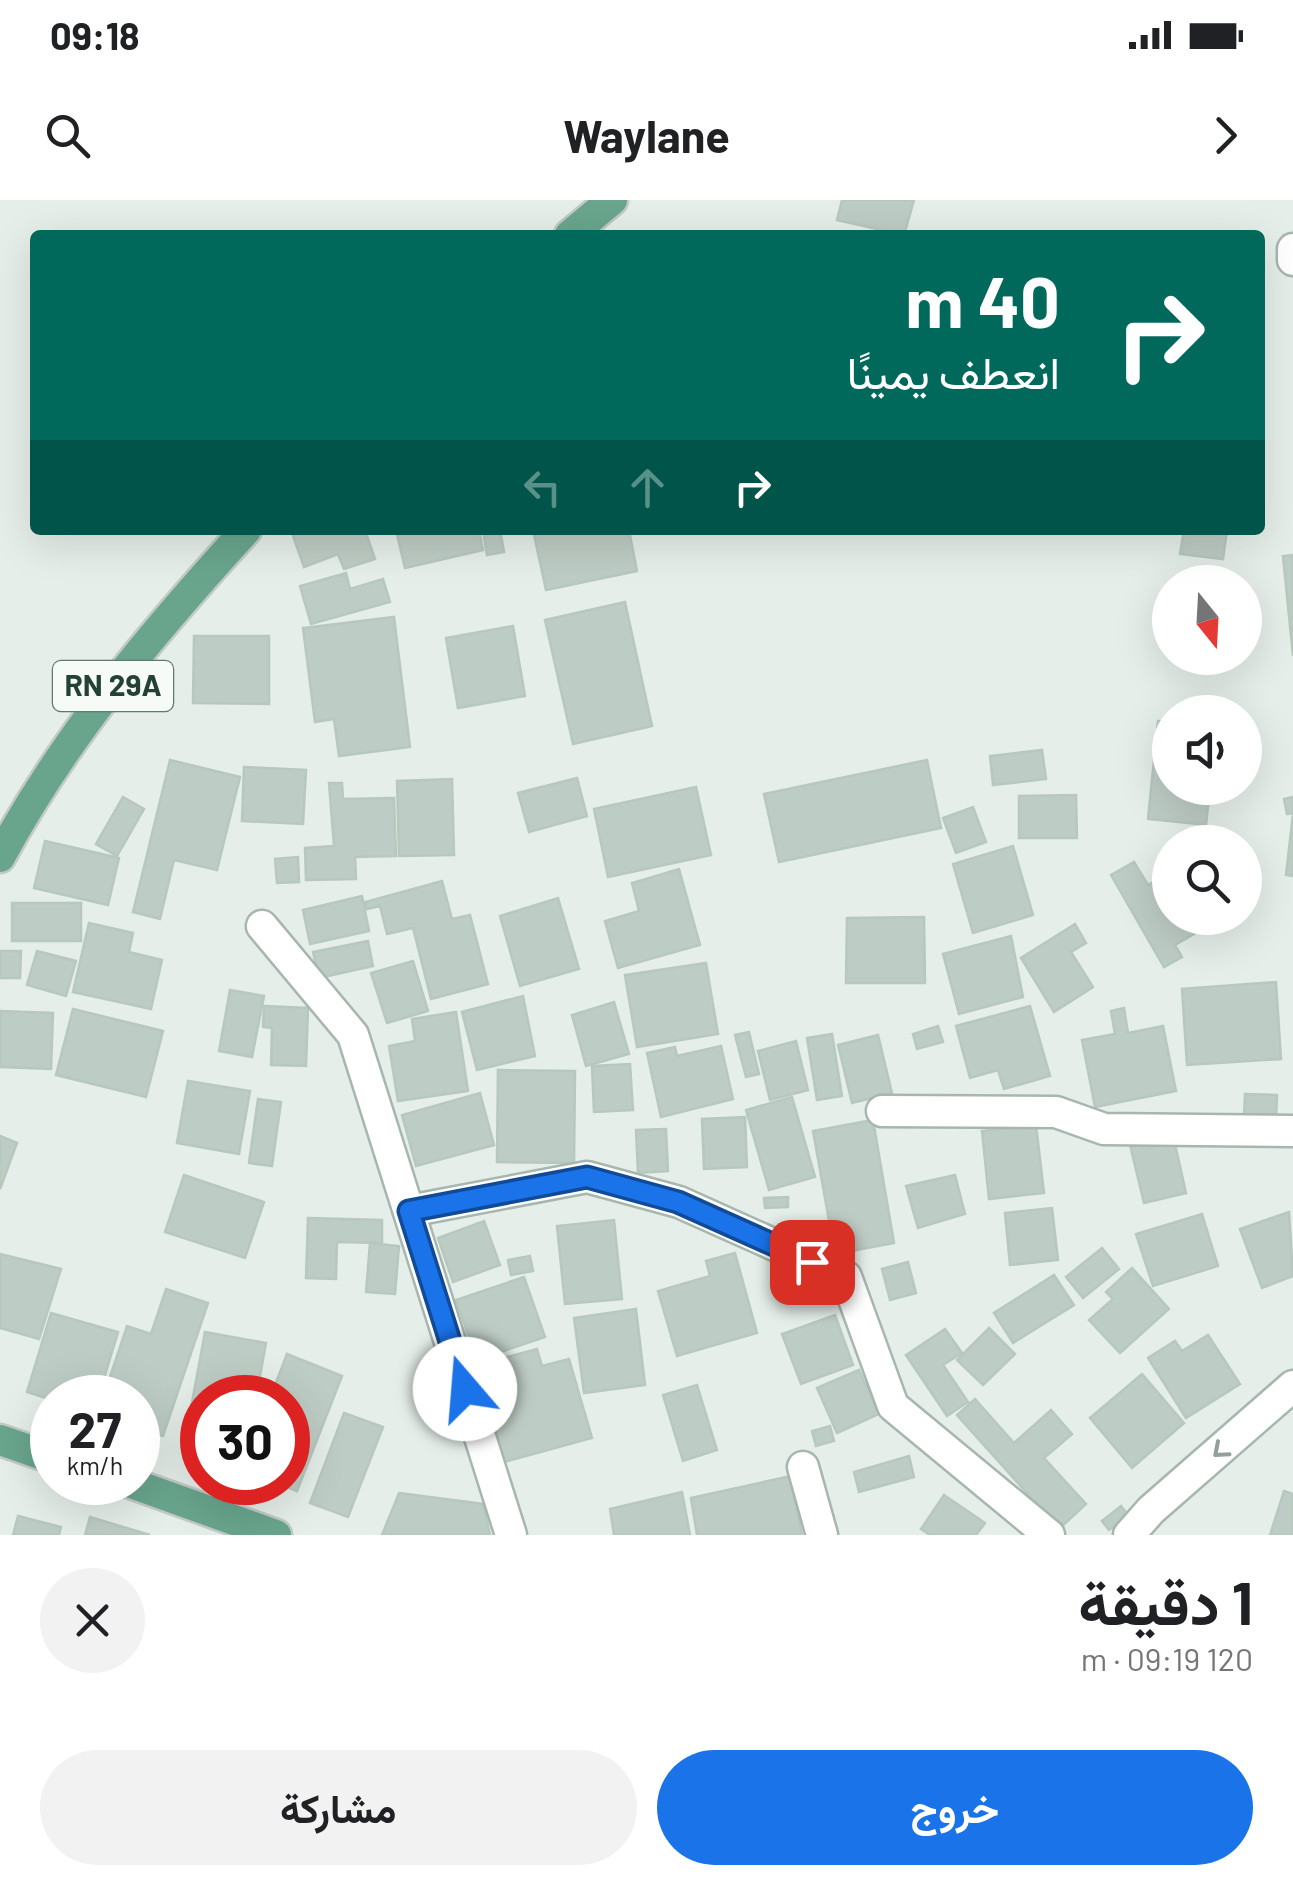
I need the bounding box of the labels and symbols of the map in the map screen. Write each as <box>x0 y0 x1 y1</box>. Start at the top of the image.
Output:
north arrow <box>1152 565 1262 675</box>
road number: RN 29A <box>53 661 173 711</box>
pin <box>770 1220 855 1305</box>
position arrow <box>413 1337 517 1441</box>
speed limit sign: 30 <box>180 1375 310 1505</box>
one-way arrow <box>1213 1439 1232 1457</box>

